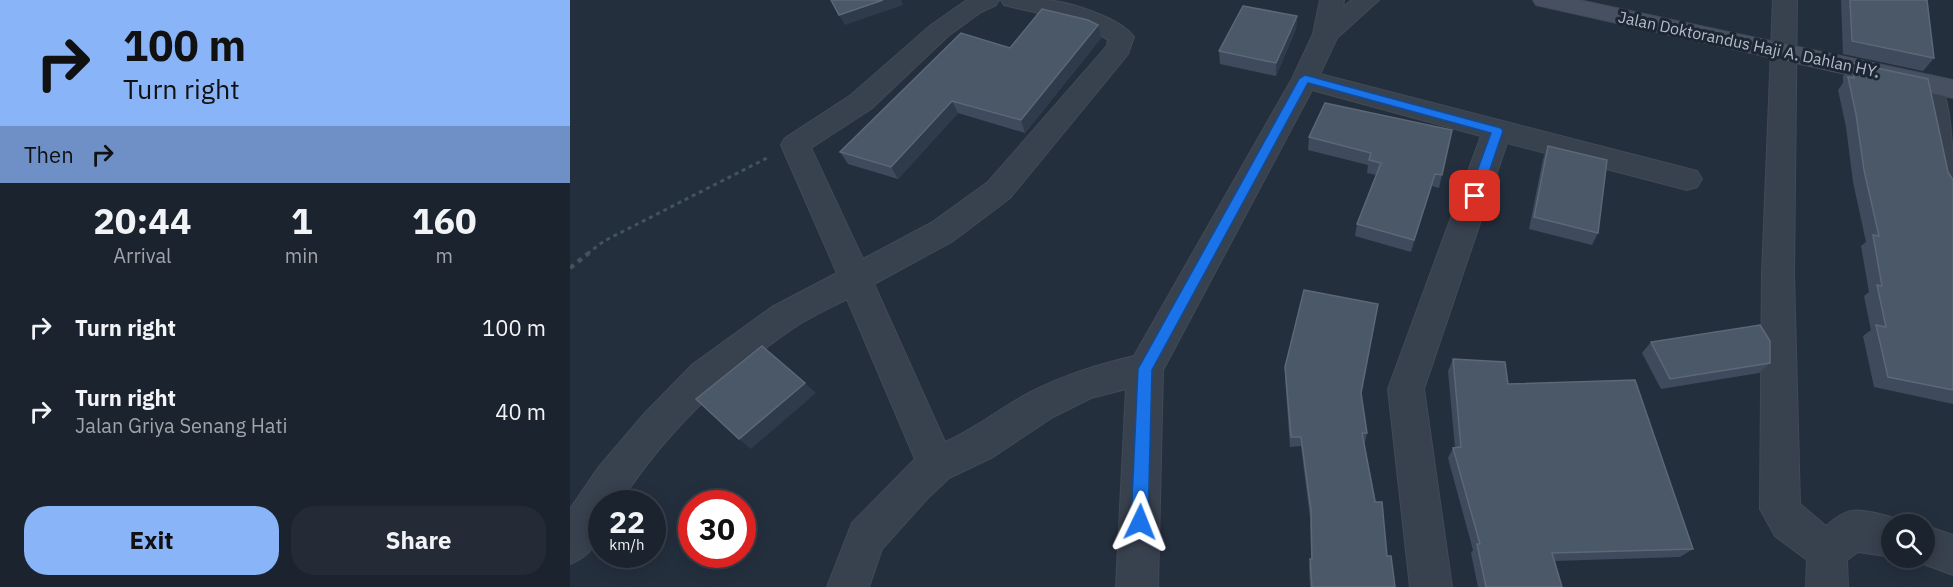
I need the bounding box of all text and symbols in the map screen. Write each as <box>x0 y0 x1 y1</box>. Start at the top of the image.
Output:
street label: Jalan Doktorandus Haji A. Dahlan HY. <box>1616 6 1882 82</box>
text: 100 m <box>123 18 246 73</box>
icon: right <box>24 24 102 102</box>
text: Turn right <box>123 71 240 106</box>
icon: right <box>86 138 119 171</box>
text: Then <box>24 140 74 169</box>
pin <box>1449 170 1500 221</box>
icon: arrive <box>1458 179 1491 212</box>
text: 20:44 <box>93 197 192 244</box>
text: 1 <box>291 197 313 244</box>
text: 160 <box>412 197 477 244</box>
text: Arrival <box>113 242 172 269</box>
text: min <box>285 242 319 269</box>
text: m <box>436 242 453 269</box>
icon: right <box>24 311 57 344</box>
text: Turn right <box>75 313 176 342</box>
text: 100 m <box>482 313 546 342</box>
text: Turn right <box>75 383 176 412</box>
icon: right <box>24 395 57 428</box>
text: 40 m <box>495 397 546 426</box>
text: Jalan Griya Senang Hati <box>75 412 288 439</box>
speed limit sign: 30 <box>678 490 756 568</box>
position arrow <box>1108 490 1172 554</box>
text: 22 <box>609 502 645 541</box>
button: Exit <box>24 506 279 575</box>
button: Share <box>291 506 546 575</box>
map controls <box>1881 514 1935 568</box>
button: search <box>1881 514 1935 568</box>
text: km/h <box>609 535 645 554</box>

